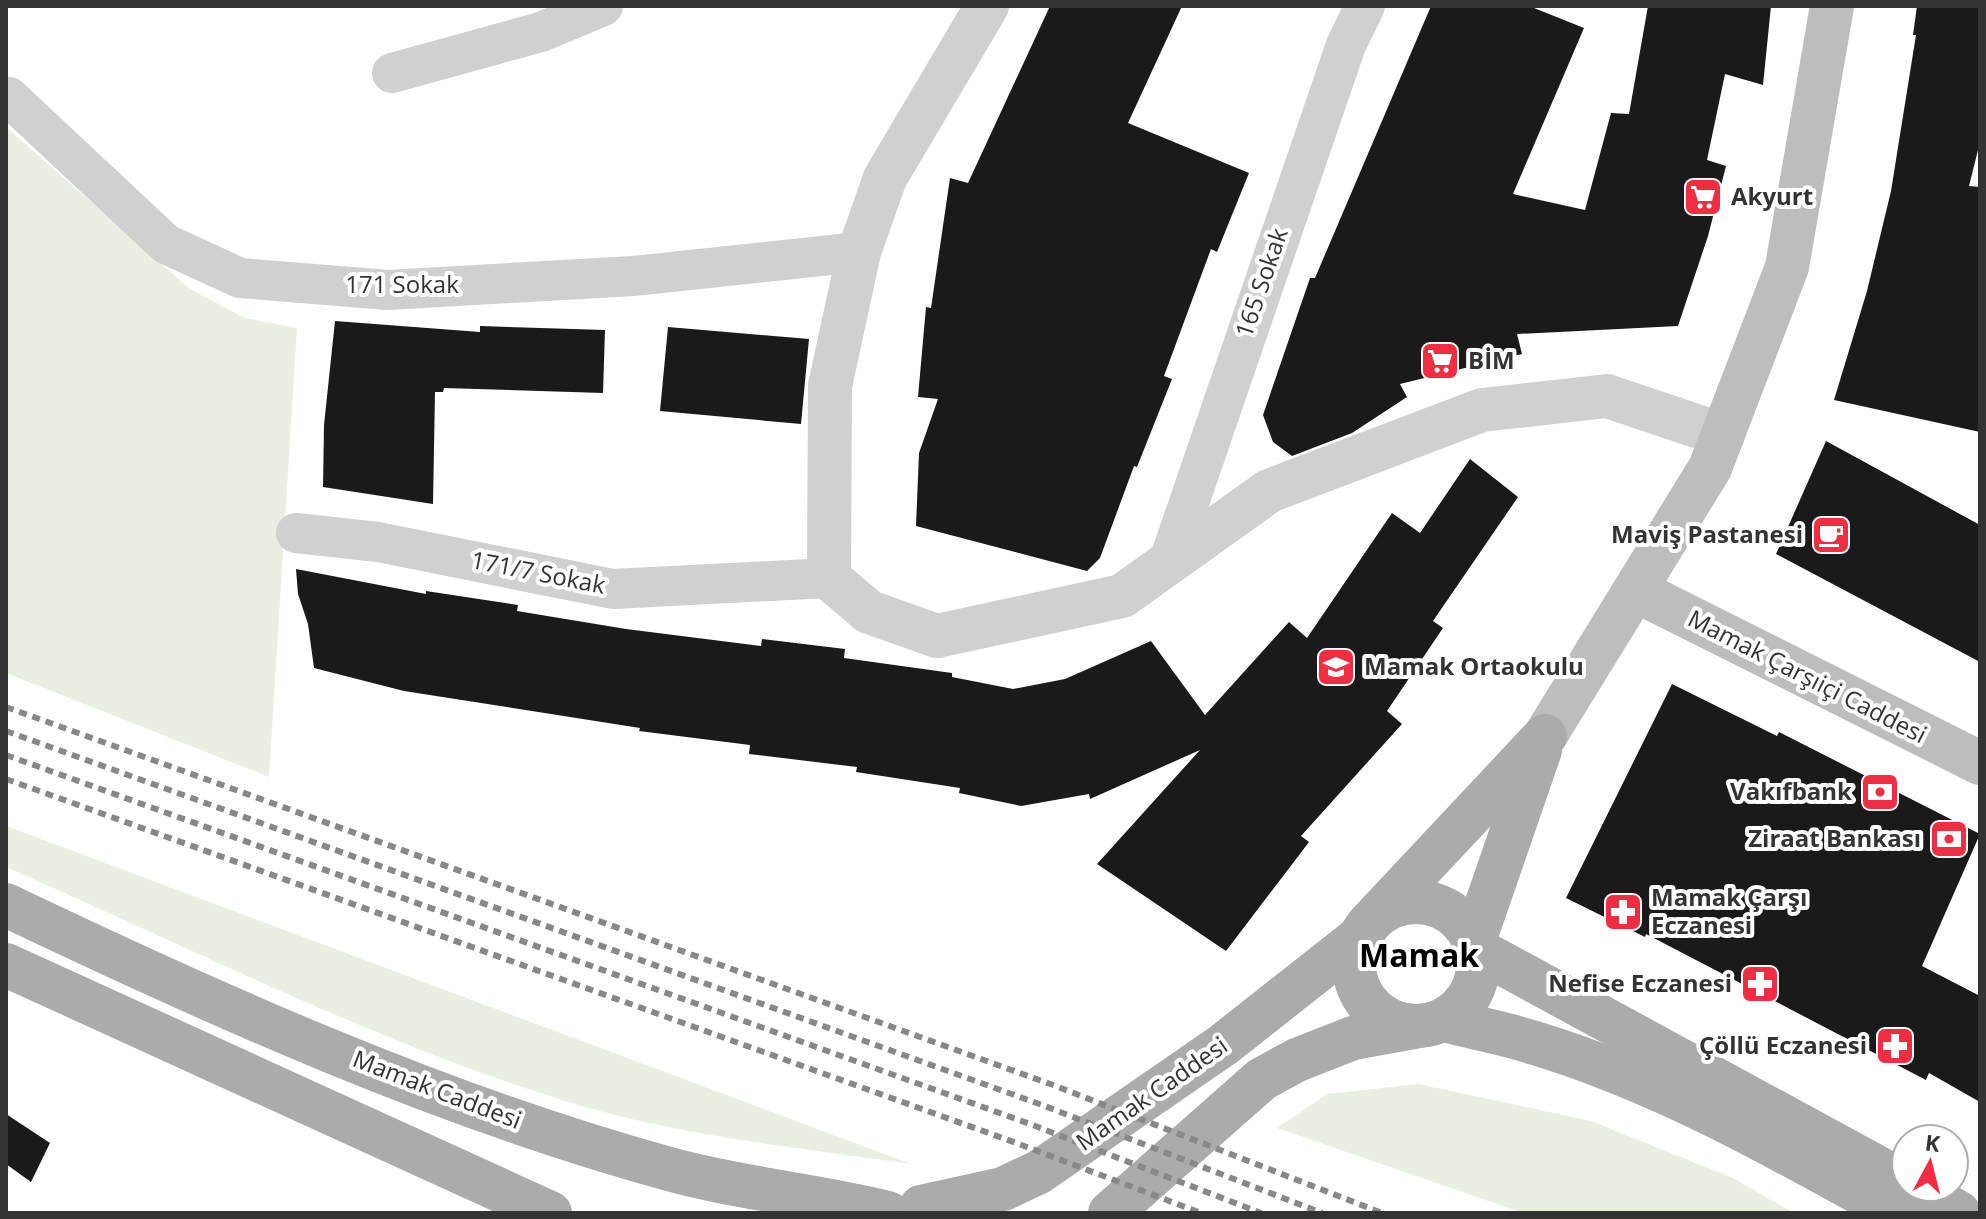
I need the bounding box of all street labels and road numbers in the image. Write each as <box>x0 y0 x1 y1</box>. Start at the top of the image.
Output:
street label: 165 Sokak <box>1226 223 1295 342</box>
street label: 171 Sokak <box>345 267 459 300</box>
street label: 171/7 Sokak <box>468 542 609 601</box>
street label: Mamak Çarşıiçi Caddesi <box>1683 601 1933 750</box>
street label: Mamak Caddesi <box>1069 1028 1234 1157</box>
street label: Mamak Caddesi <box>348 1041 527 1136</box>

